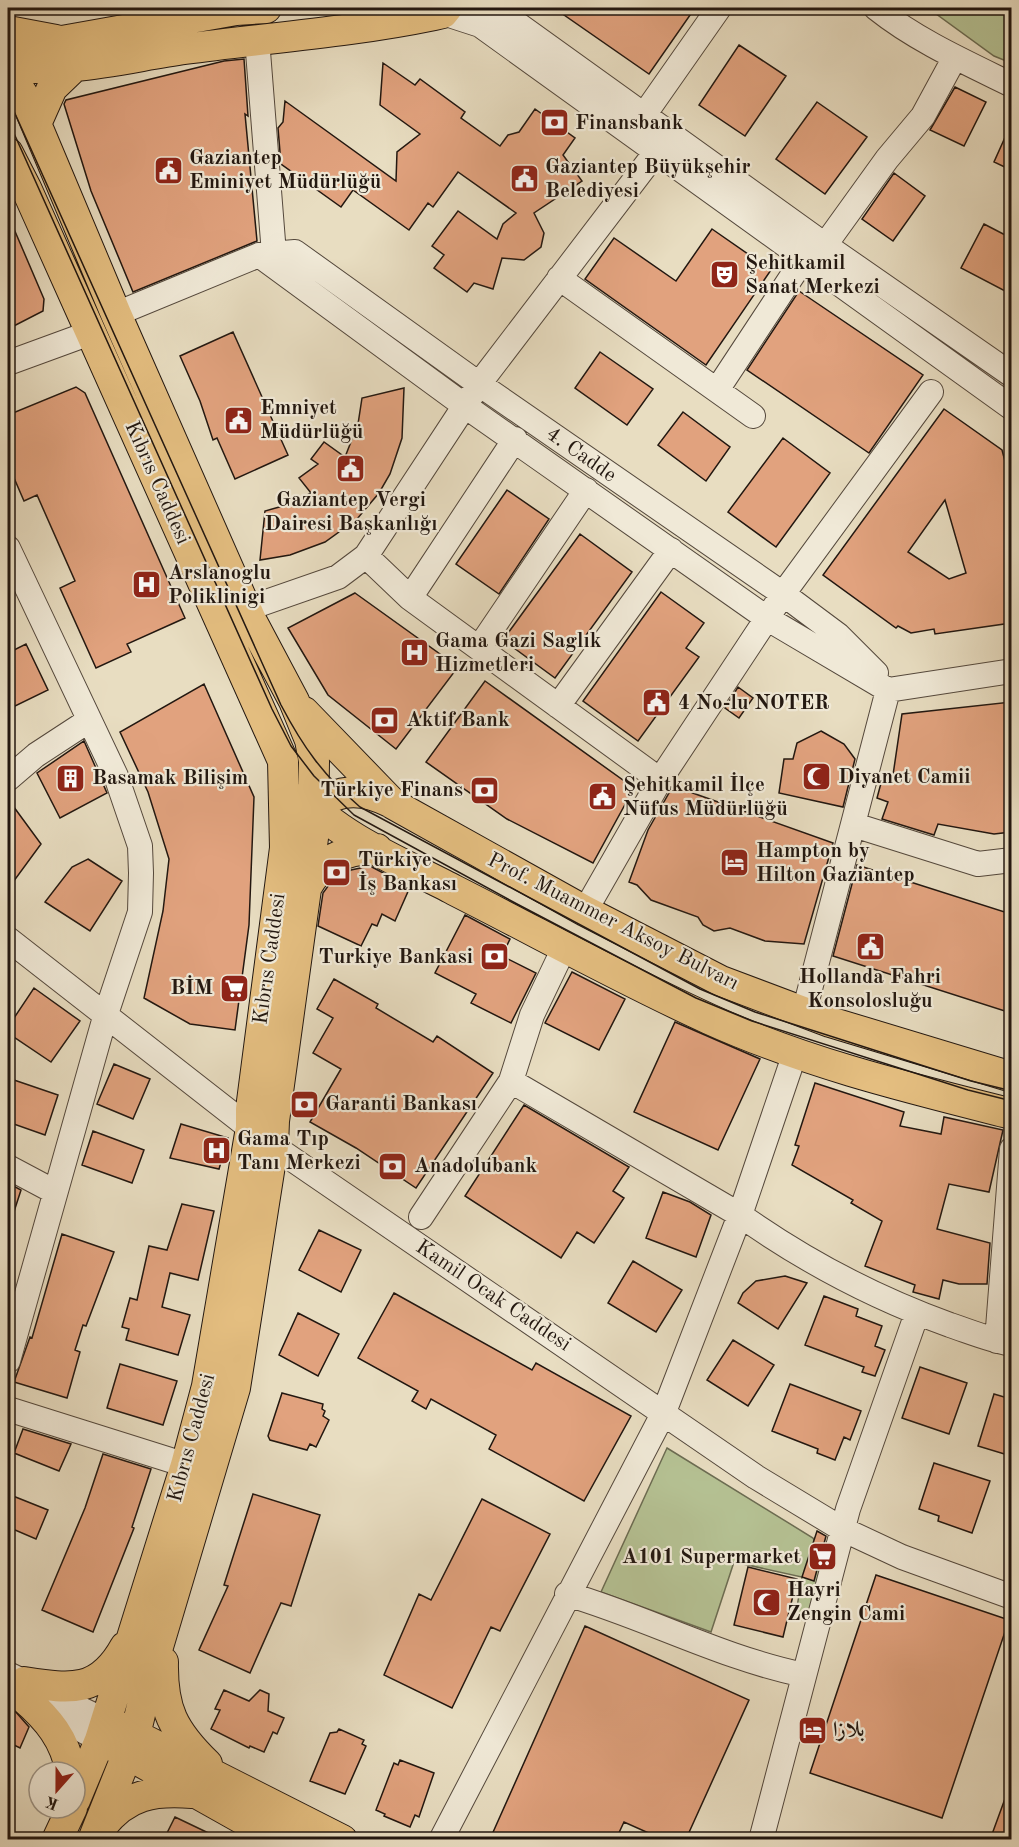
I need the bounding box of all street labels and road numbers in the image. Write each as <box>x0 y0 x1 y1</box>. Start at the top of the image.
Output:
street label: Kıbrıs Caddesi <box>120 418 194 548</box>
street label: 4. Cadde <box>542 423 620 487</box>
street label: Prof. Muammer Aksoy Bulvarı <box>484 849 742 995</box>
street label: Kıbrıs Caddesi <box>250 892 290 1026</box>
street label: Kamil Ocak Caddesi <box>412 1236 574 1356</box>
street label: Kıbrıs Caddesi <box>165 1371 219 1505</box>

